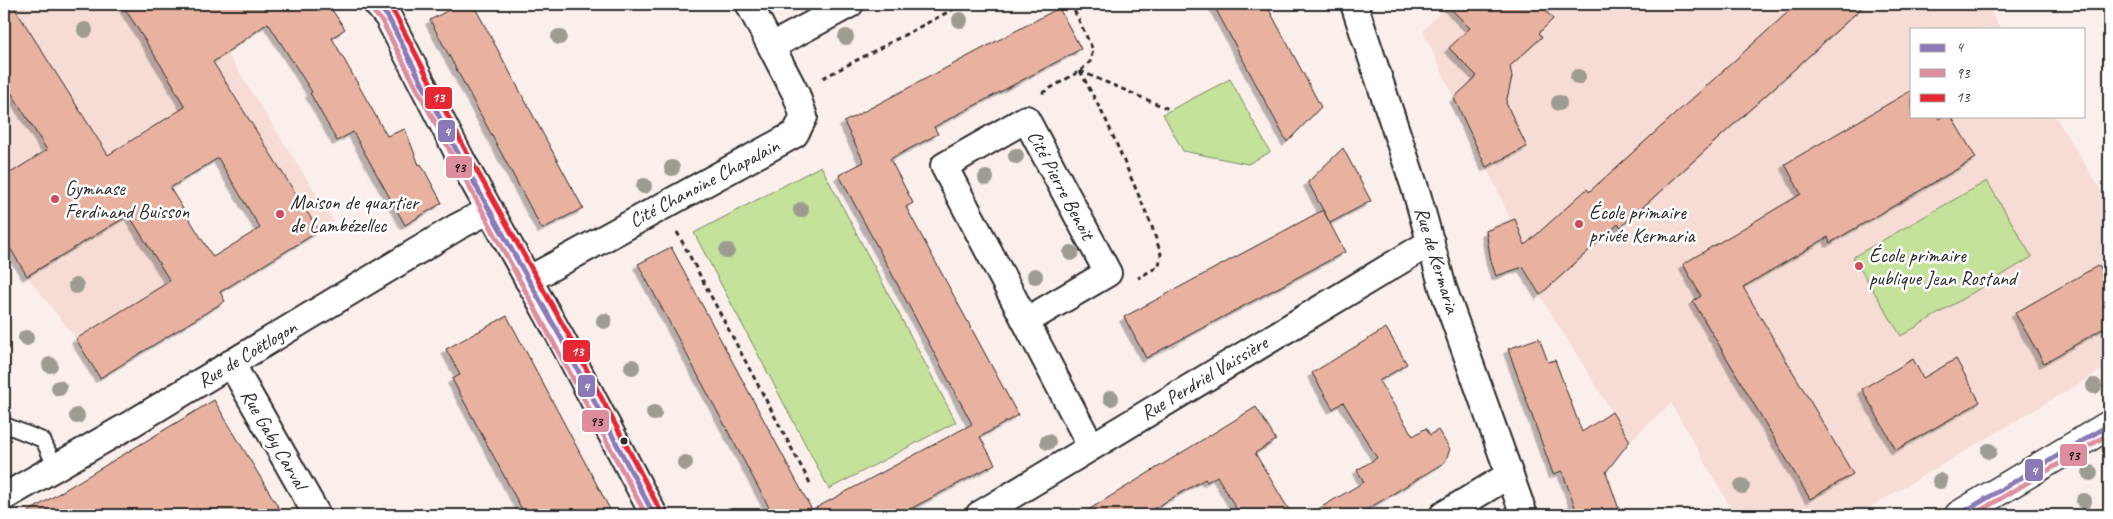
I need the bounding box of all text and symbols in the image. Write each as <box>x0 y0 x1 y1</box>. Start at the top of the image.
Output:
legend <box>1910 28 2086 118</box>
text: 4 <box>1956 38 1964 57</box>
text: 93 <box>1956 64 1971 83</box>
line badge: 13 <box>424 86 453 110</box>
text: 13 <box>1956 88 1971 107</box>
text: 13 <box>432 89 446 106</box>
line badge: 4 <box>437 119 456 143</box>
text: 4 <box>444 123 452 140</box>
street label: Cité Pierre Benoit <box>1022 126 1101 246</box>
street label: Cité Chanoine Chapalain <box>625 133 784 233</box>
line badge: 93 <box>445 155 473 179</box>
text: 93 <box>453 159 467 176</box>
place label: Gymnase Ferdinand Buisson <box>65 176 190 224</box>
place label: Maison de quartier de Lambézellec <box>290 190 420 238</box>
marker: Gymnase Ferdinand Buisson <box>49 193 61 205</box>
place label: École primaire privée Kermaria <box>1589 200 1696 248</box>
street label: Rue de Kermaria <box>1409 204 1465 317</box>
marker: Maison de quartier de Lambézellec <box>274 208 286 220</box>
marker: École primaire privée Kermaria <box>1573 218 1585 230</box>
place label: École primaire publique Jean Rostand <box>1869 243 2019 291</box>
marker: École primaire publique Jean Rostand <box>1853 260 1865 272</box>
street label: Rue de Coëtlogon <box>193 314 302 393</box>
street label: Rue Perdriel Vaissière <box>1136 329 1273 426</box>
line badge: 13 <box>562 339 591 363</box>
text: 13 <box>571 343 585 360</box>
line badge: 4 <box>577 374 596 398</box>
text: 4 <box>583 378 591 395</box>
street label: Rue Gaby Carval <box>235 385 314 496</box>
line badge: 93 <box>581 409 610 433</box>
text: 93 <box>590 413 604 430</box>
unlabelled marker <box>619 436 629 446</box>
line badge: 93 <box>2059 443 2088 467</box>
text: 93 <box>2067 447 2081 464</box>
line badge: 4 <box>2024 458 2044 482</box>
text: 4 <box>2031 462 2039 479</box>

